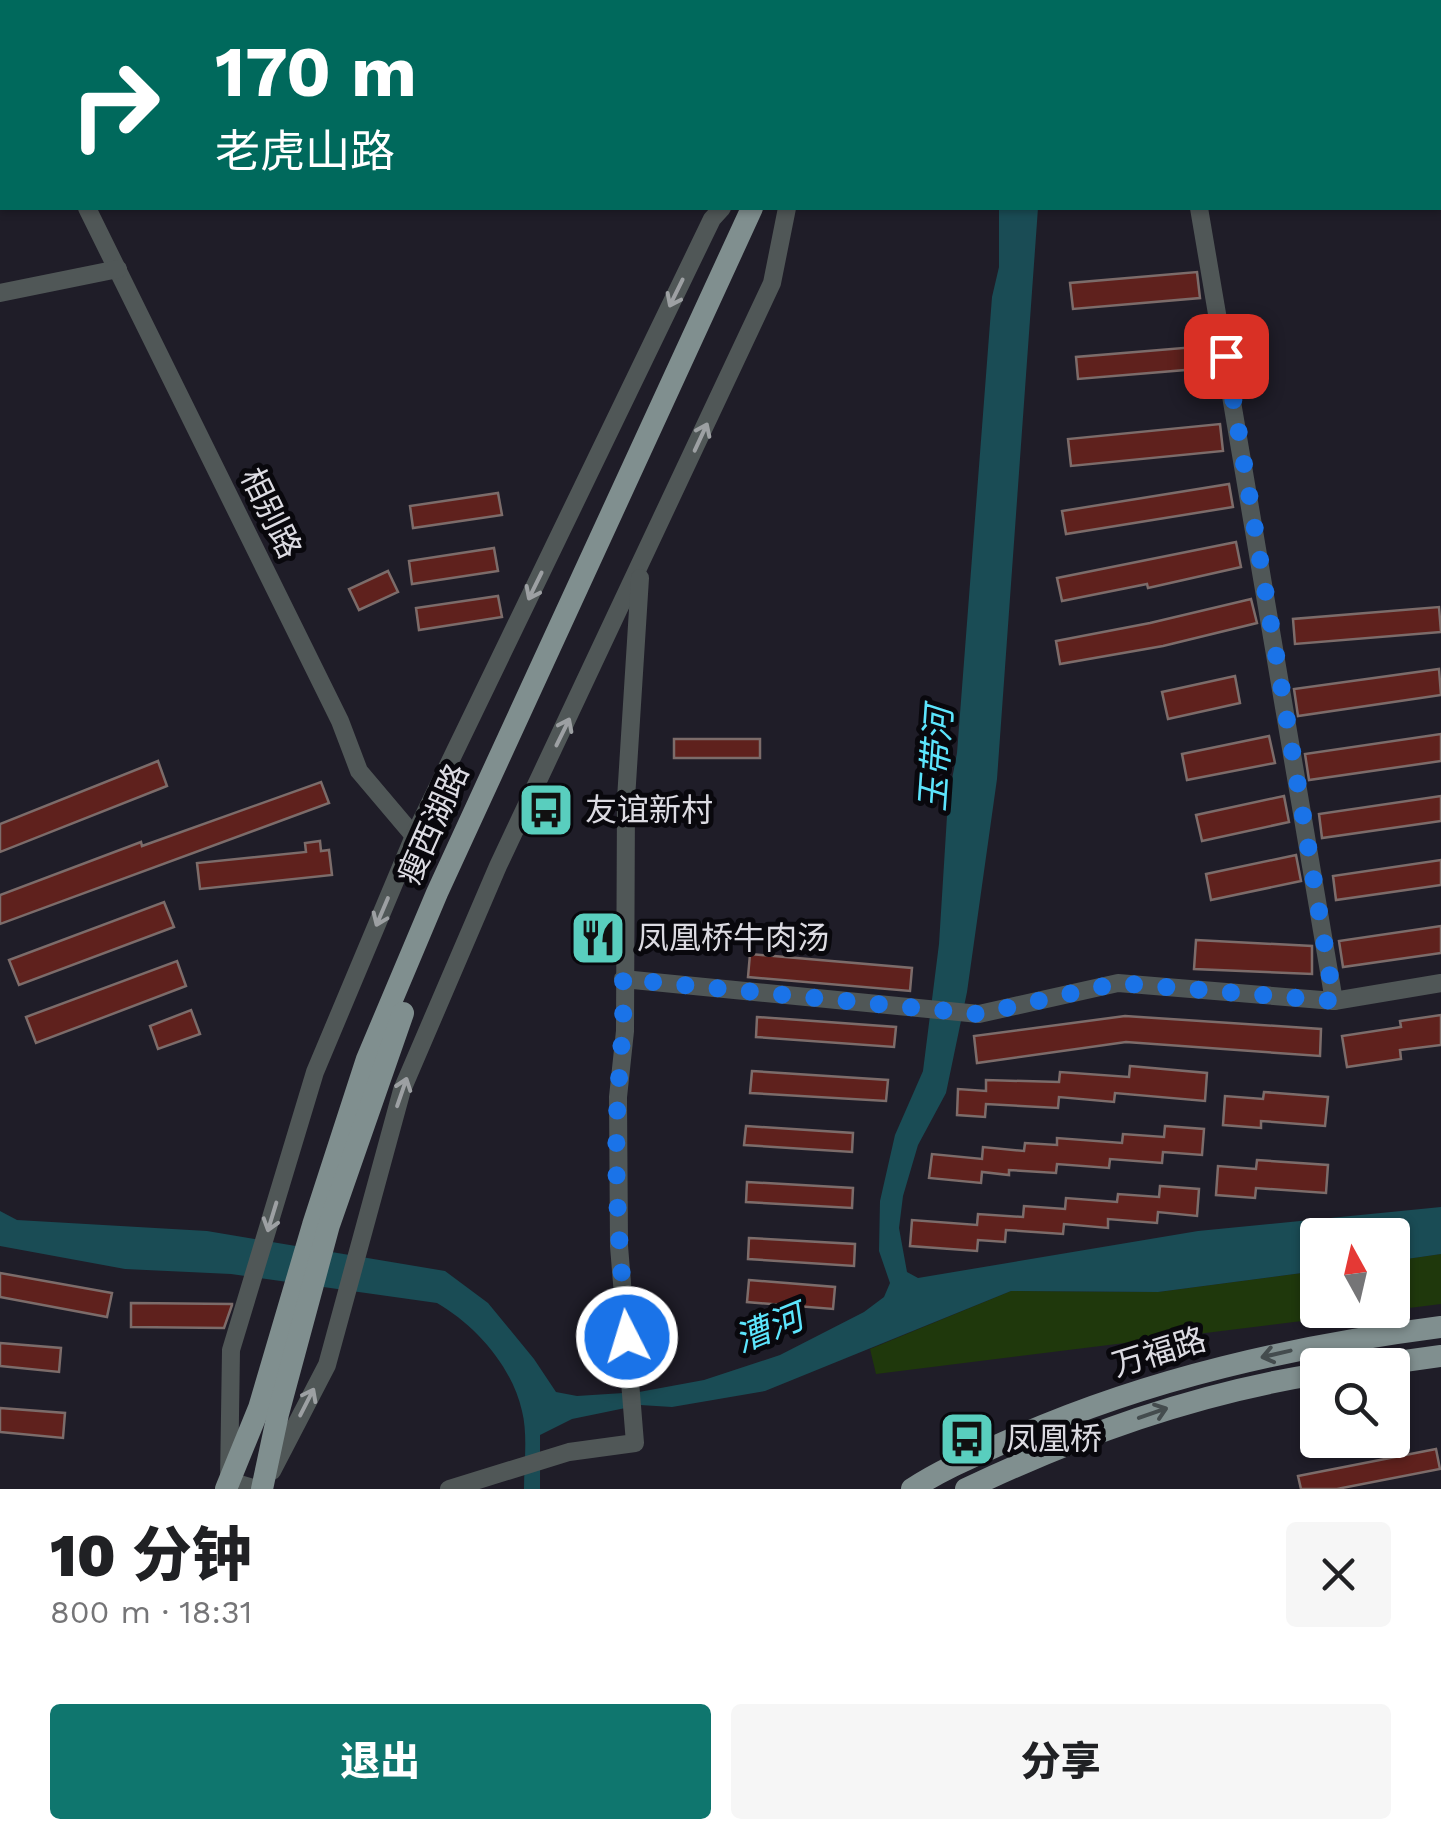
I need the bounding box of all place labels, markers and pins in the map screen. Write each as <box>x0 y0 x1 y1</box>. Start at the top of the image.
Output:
pin <box>1184 314 1269 399</box>
bus stop icon: 友谊新村 <box>516 780 576 840</box>
place label: 友谊新村 <box>585 791 713 829</box>
restaurant icon: 凤凰桥牛肉汤 <box>568 908 628 968</box>
place label: 凤凰桥牛肉汤 <box>637 919 829 957</box>
bus stop icon: 凤凰桥 <box>937 1409 997 1469</box>
place label: 凤凰桥 <box>1006 1420 1102 1458</box>

